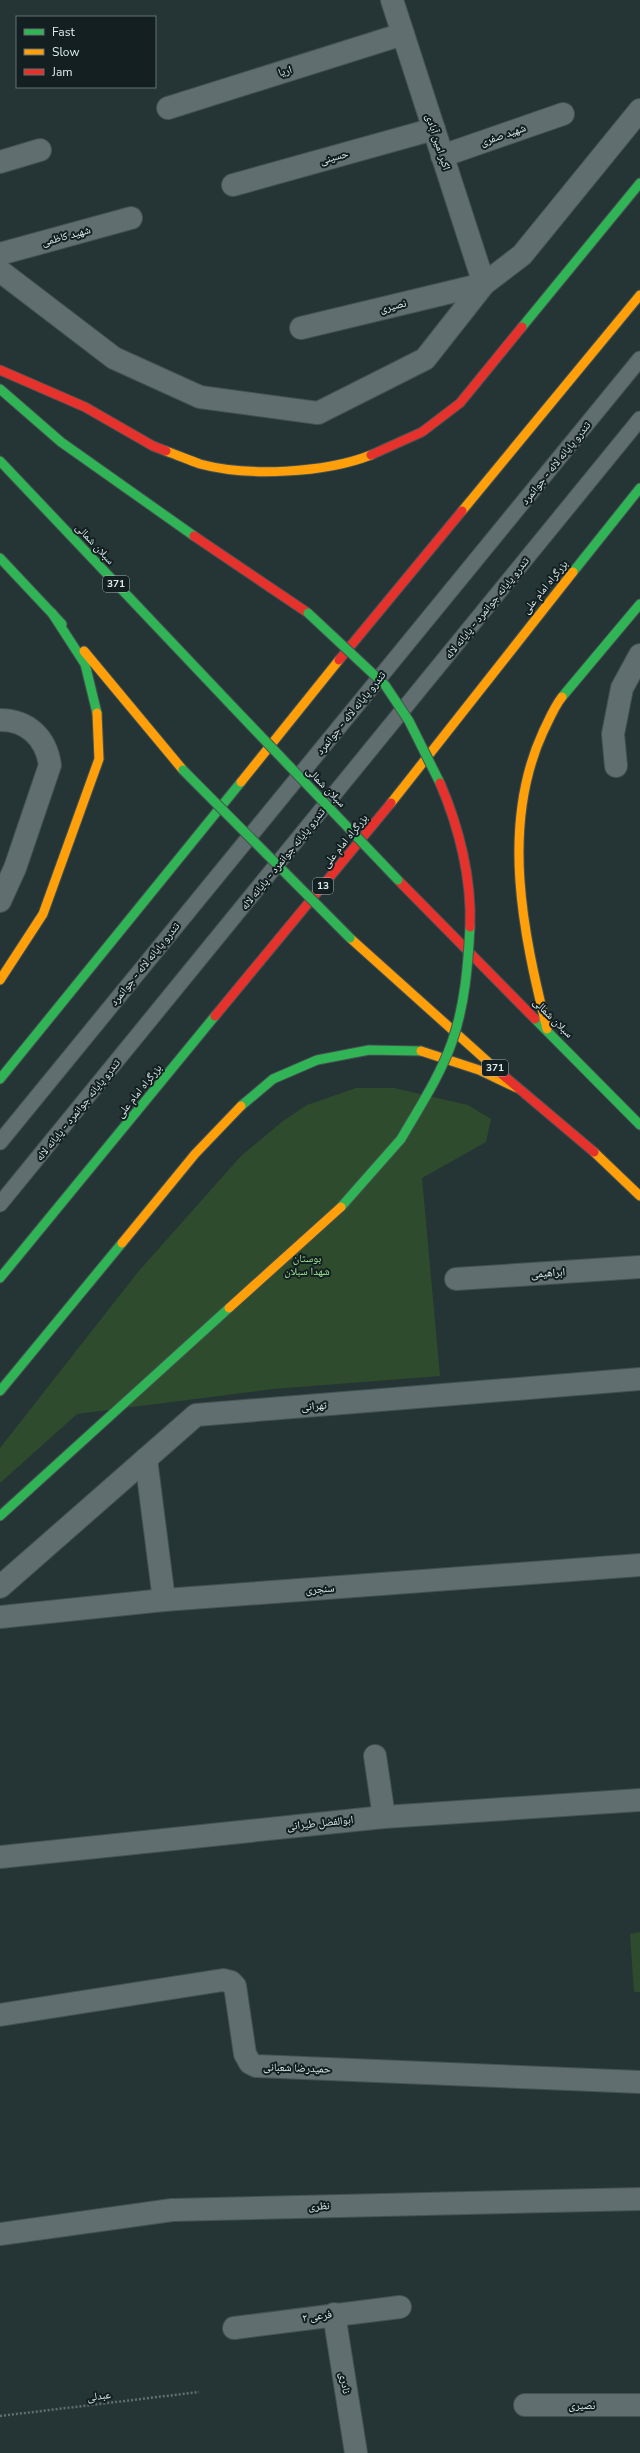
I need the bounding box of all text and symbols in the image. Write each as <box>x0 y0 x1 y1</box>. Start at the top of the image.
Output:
legend <box>16 16 156 88</box>
text: Fast <box>52 24 75 40</box>
text: Slow <box>52 44 80 60</box>
street label: اریا <box>276 62 294 80</box>
text: Jam <box>51 64 73 80</box>
street label: اکبر امین آبادی <box>422 112 454 172</box>
street label: شهید صفری <box>478 120 528 150</box>
street label: حسینی <box>318 146 350 168</box>
street label: شهید کاظمی <box>40 222 92 250</box>
street label: نصیری <box>378 296 408 316</box>
street label: تندرو پایانه لاله - جوانمرد <box>518 418 595 508</box>
street label: سبلان شمالی <box>72 520 118 568</box>
street label: تندرو پایانه جوانمرد - پایانه لاله <box>441 553 533 662</box>
street label: بزرگراه امام علی <box>519 557 571 617</box>
road number: 371 <box>103 576 129 592</box>
street label: تندرو پایانه لاله - جوانمرد <box>313 668 390 758</box>
street label: سبلان شمالی <box>303 763 349 811</box>
street label: تندرو پایانه جوانمرد - پایانه لاله <box>237 804 329 913</box>
street label: بزرگراه امام علی <box>319 811 371 871</box>
road number: 13 <box>313 878 333 894</box>
street label: تندرو پایانه لاله - جوانمرد <box>107 919 184 1009</box>
street label: سبلان شمالی <box>530 995 576 1041</box>
street label: تندرو پایانه جوانمرد - پایانه لاله <box>32 1055 124 1164</box>
road number: 371 <box>482 1060 508 1076</box>
street label: بزرگراه امام علی <box>113 1061 165 1121</box>
park label: بوستان شهدا سبلان <box>284 1251 330 1279</box>
street label: ابراهیمی <box>530 1264 566 1282</box>
street label: تهرانی <box>301 1397 328 1415</box>
street label: سنجری <box>305 1581 335 1597</box>
street label: ابوالفضل طیرانی <box>286 1812 354 1834</box>
street label: حمیدرضا شعبانی <box>263 2059 331 2077</box>
street label: نظری <box>308 2198 330 2214</box>
street label: فرعی ۲ <box>301 2306 333 2326</box>
street label: نادری <box>336 2371 354 2395</box>
street label: عبدلی <box>86 2387 112 2405</box>
street label: نصیری <box>569 2398 595 2413</box>

